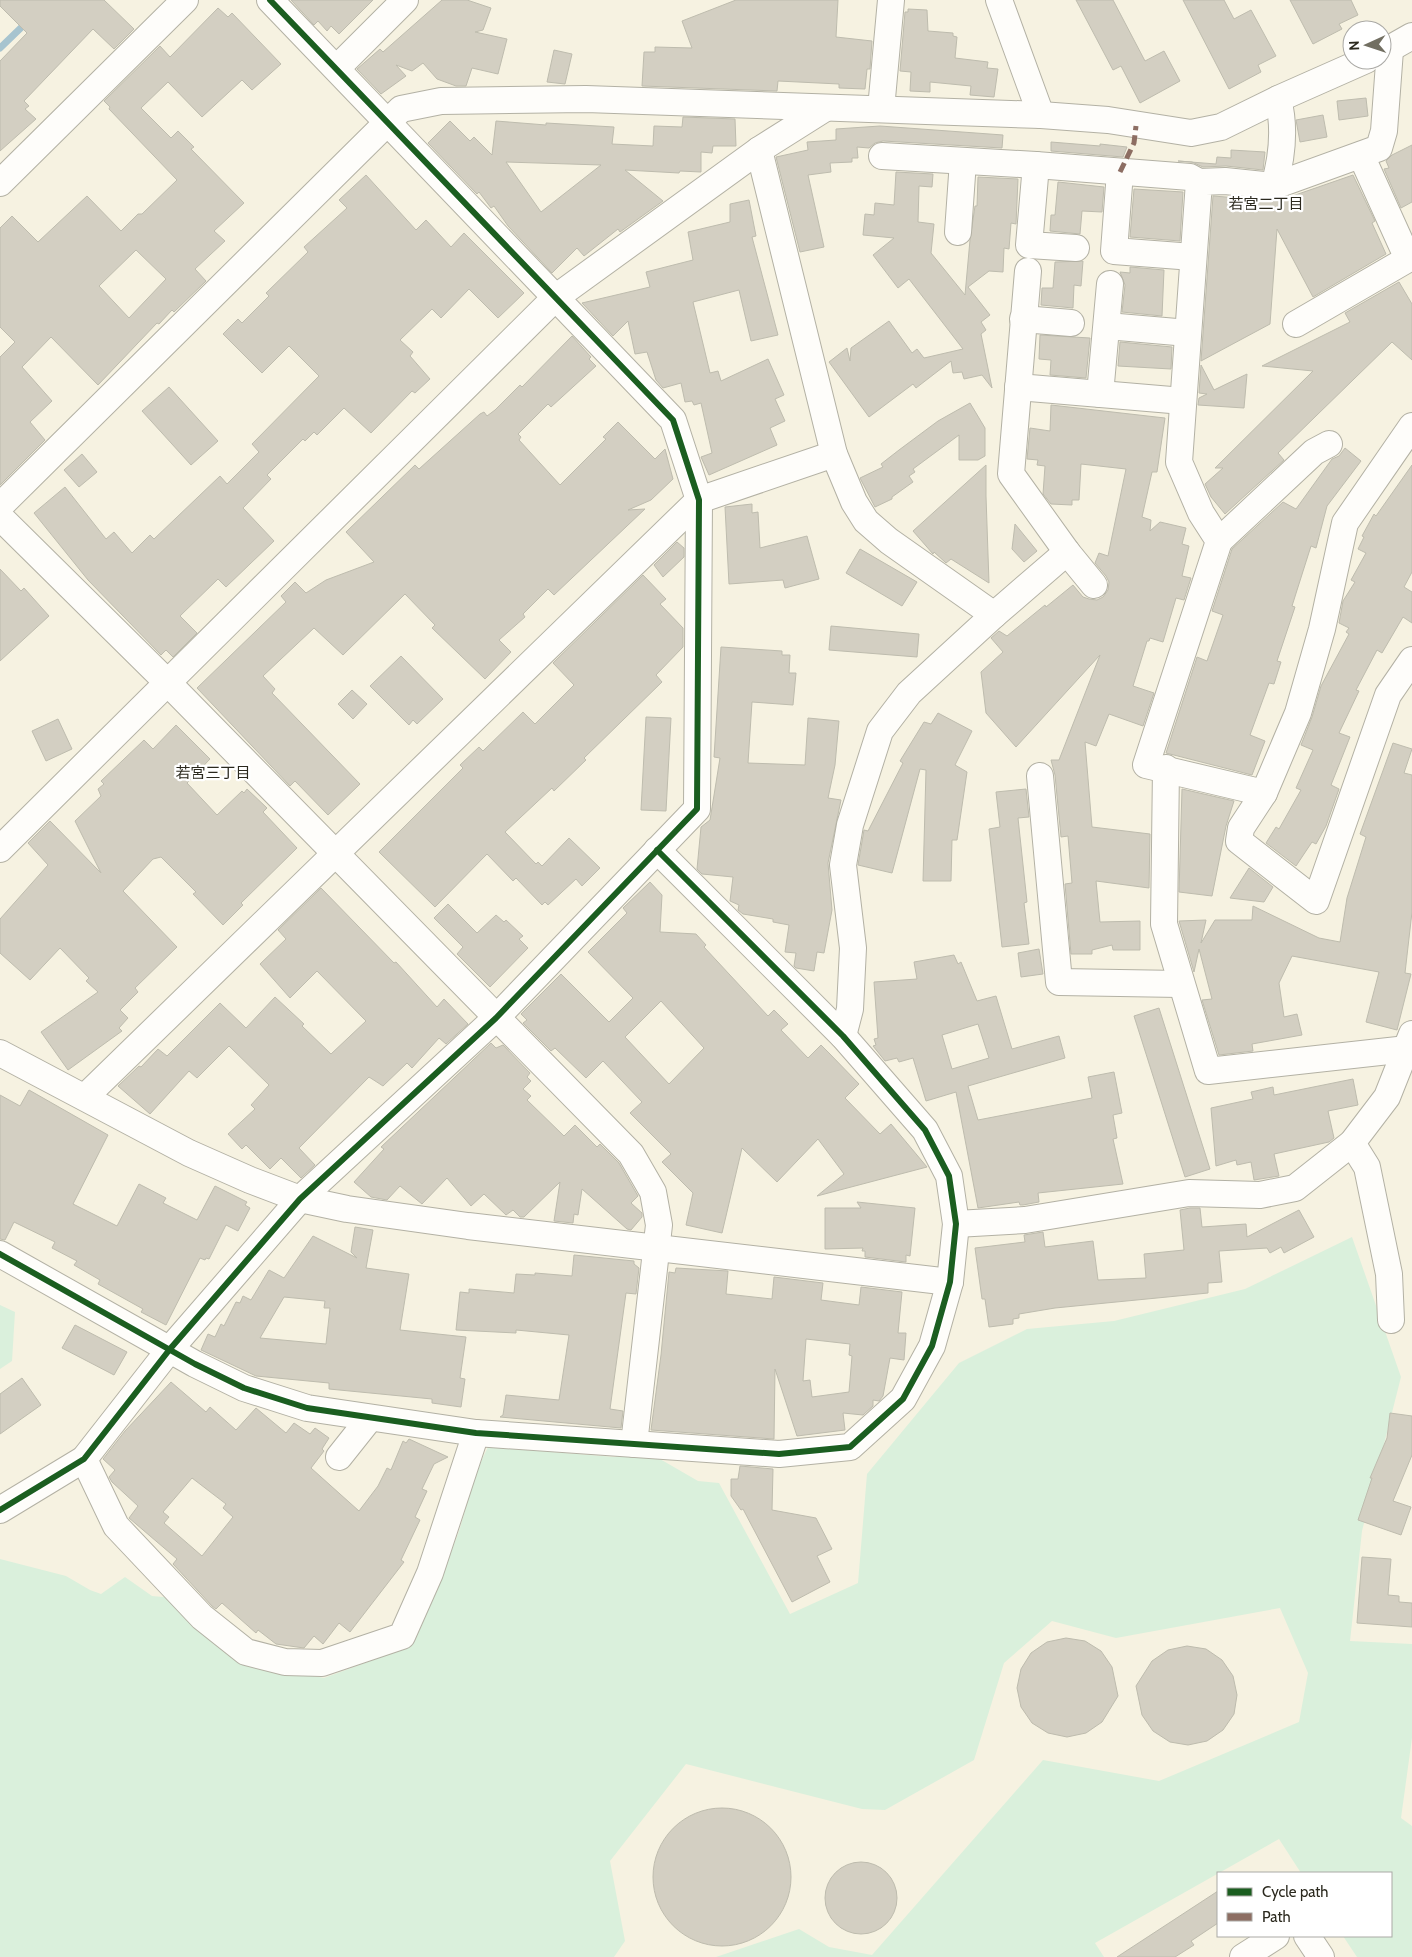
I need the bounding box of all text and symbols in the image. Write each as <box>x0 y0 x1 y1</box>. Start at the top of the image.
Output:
north arrow <box>1342 20 1392 70</box>
text: N <box>1345 40 1363 51</box>
district label: 若宮二丁目 <box>1228 195 1304 213</box>
district label: 若宮三丁目 <box>175 764 251 782</box>
legend <box>1217 1872 1392 1937</box>
text: Cycle path <box>1262 1883 1328 1901</box>
text: Path <box>1262 1908 1291 1926</box>

